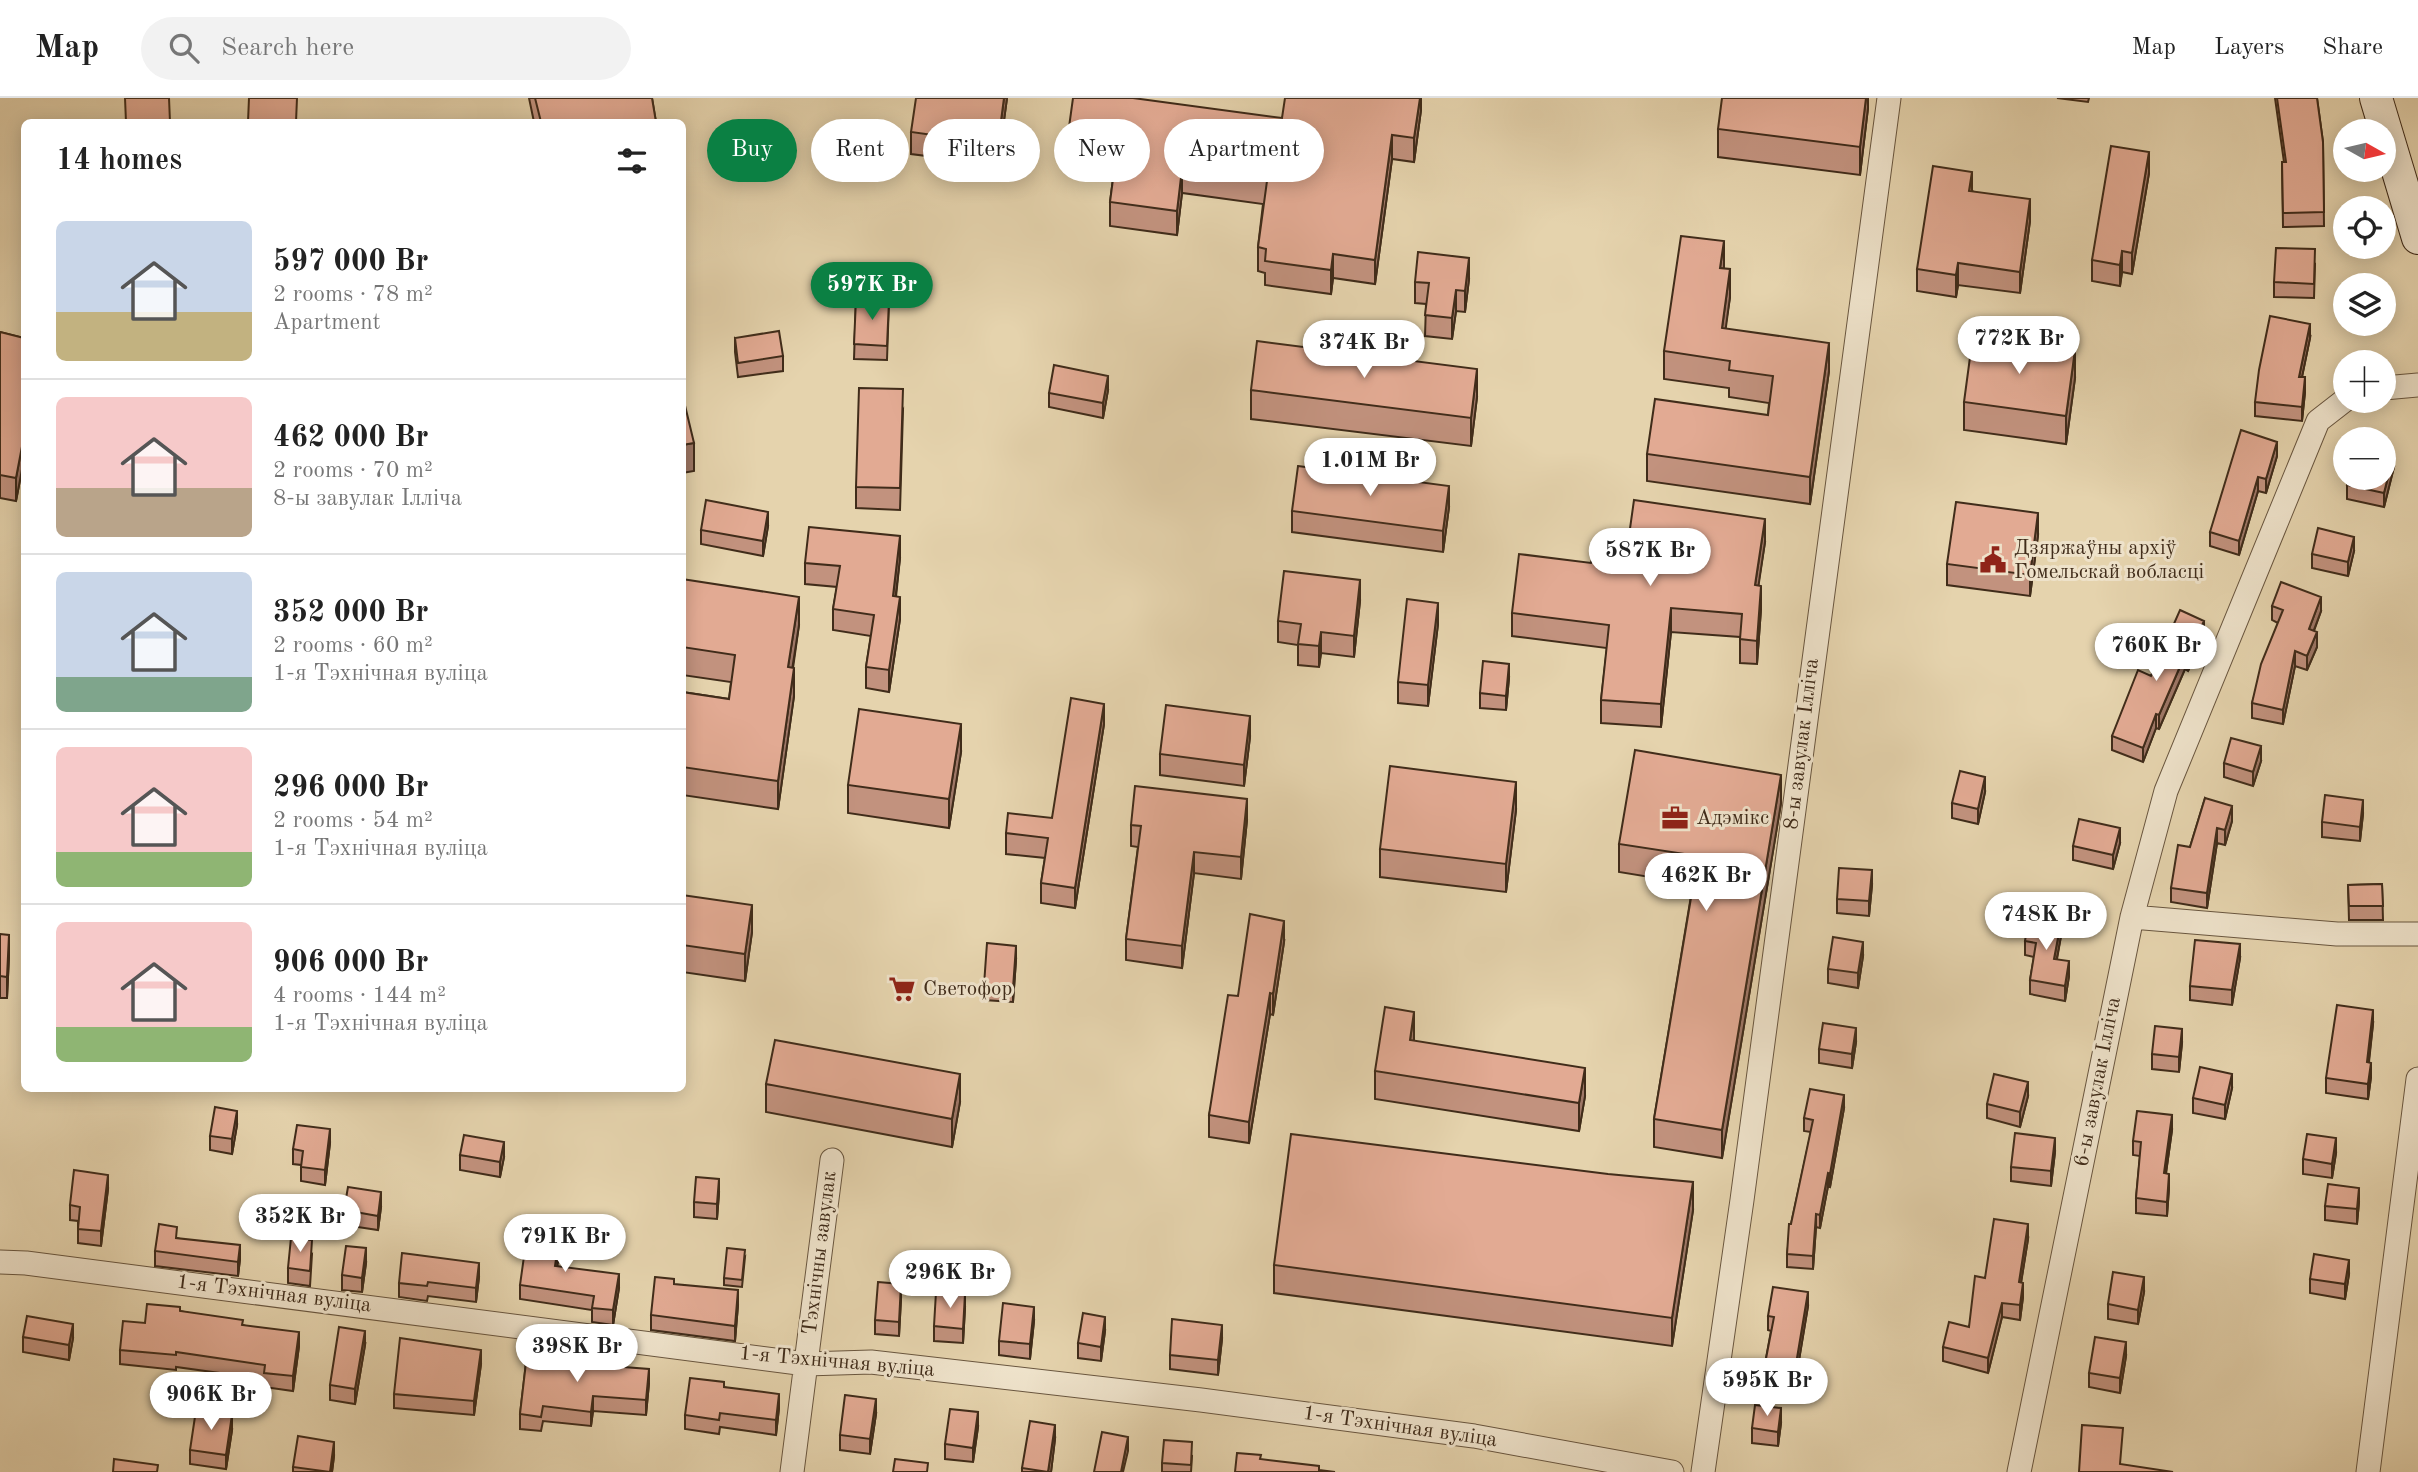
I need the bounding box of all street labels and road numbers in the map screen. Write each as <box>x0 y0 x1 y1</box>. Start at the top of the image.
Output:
street label: 8-ы завулак Ілліча <box>1781 657 1823 831</box>
street label: 6-ы завулак Ілліча <box>2071 995 2125 1169</box>
street label: Тэхнічны завулак <box>800 1169 841 1336</box>
street label: 1-я Тэхнічная вуліца <box>175 1272 373 1316</box>
street label: 1-я Тэхнічная вуліца <box>738 1343 936 1381</box>
street label: 1-я Тэхнічная вуліца <box>1301 1403 1499 1451</box>

